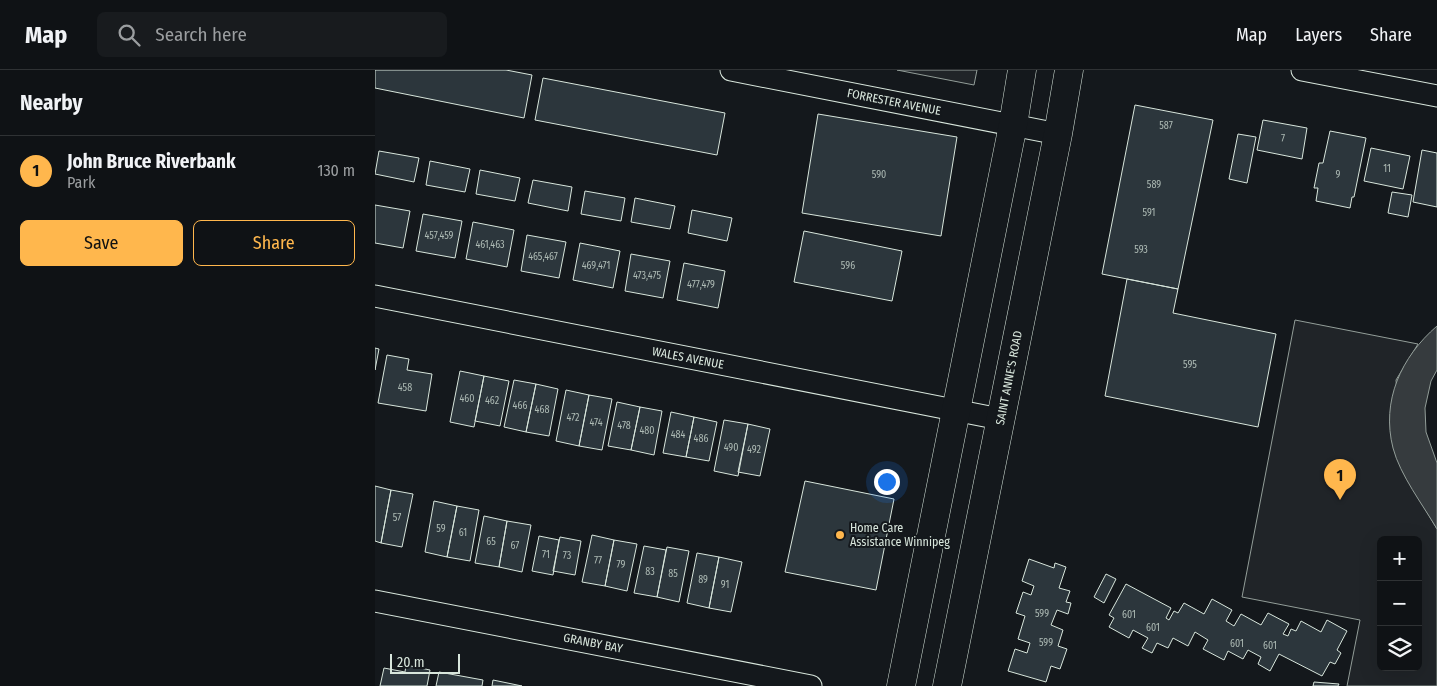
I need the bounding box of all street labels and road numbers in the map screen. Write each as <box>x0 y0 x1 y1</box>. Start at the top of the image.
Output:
street label: FORRESTER AVENUE <box>846 86 942 118</box>
street label: SAINT ANNE'S ROAD <box>993 330 1025 426</box>
street label: WALES AVENUE <box>651 344 725 372</box>
street label: GRANBY BAY <box>562 630 624 656</box>

